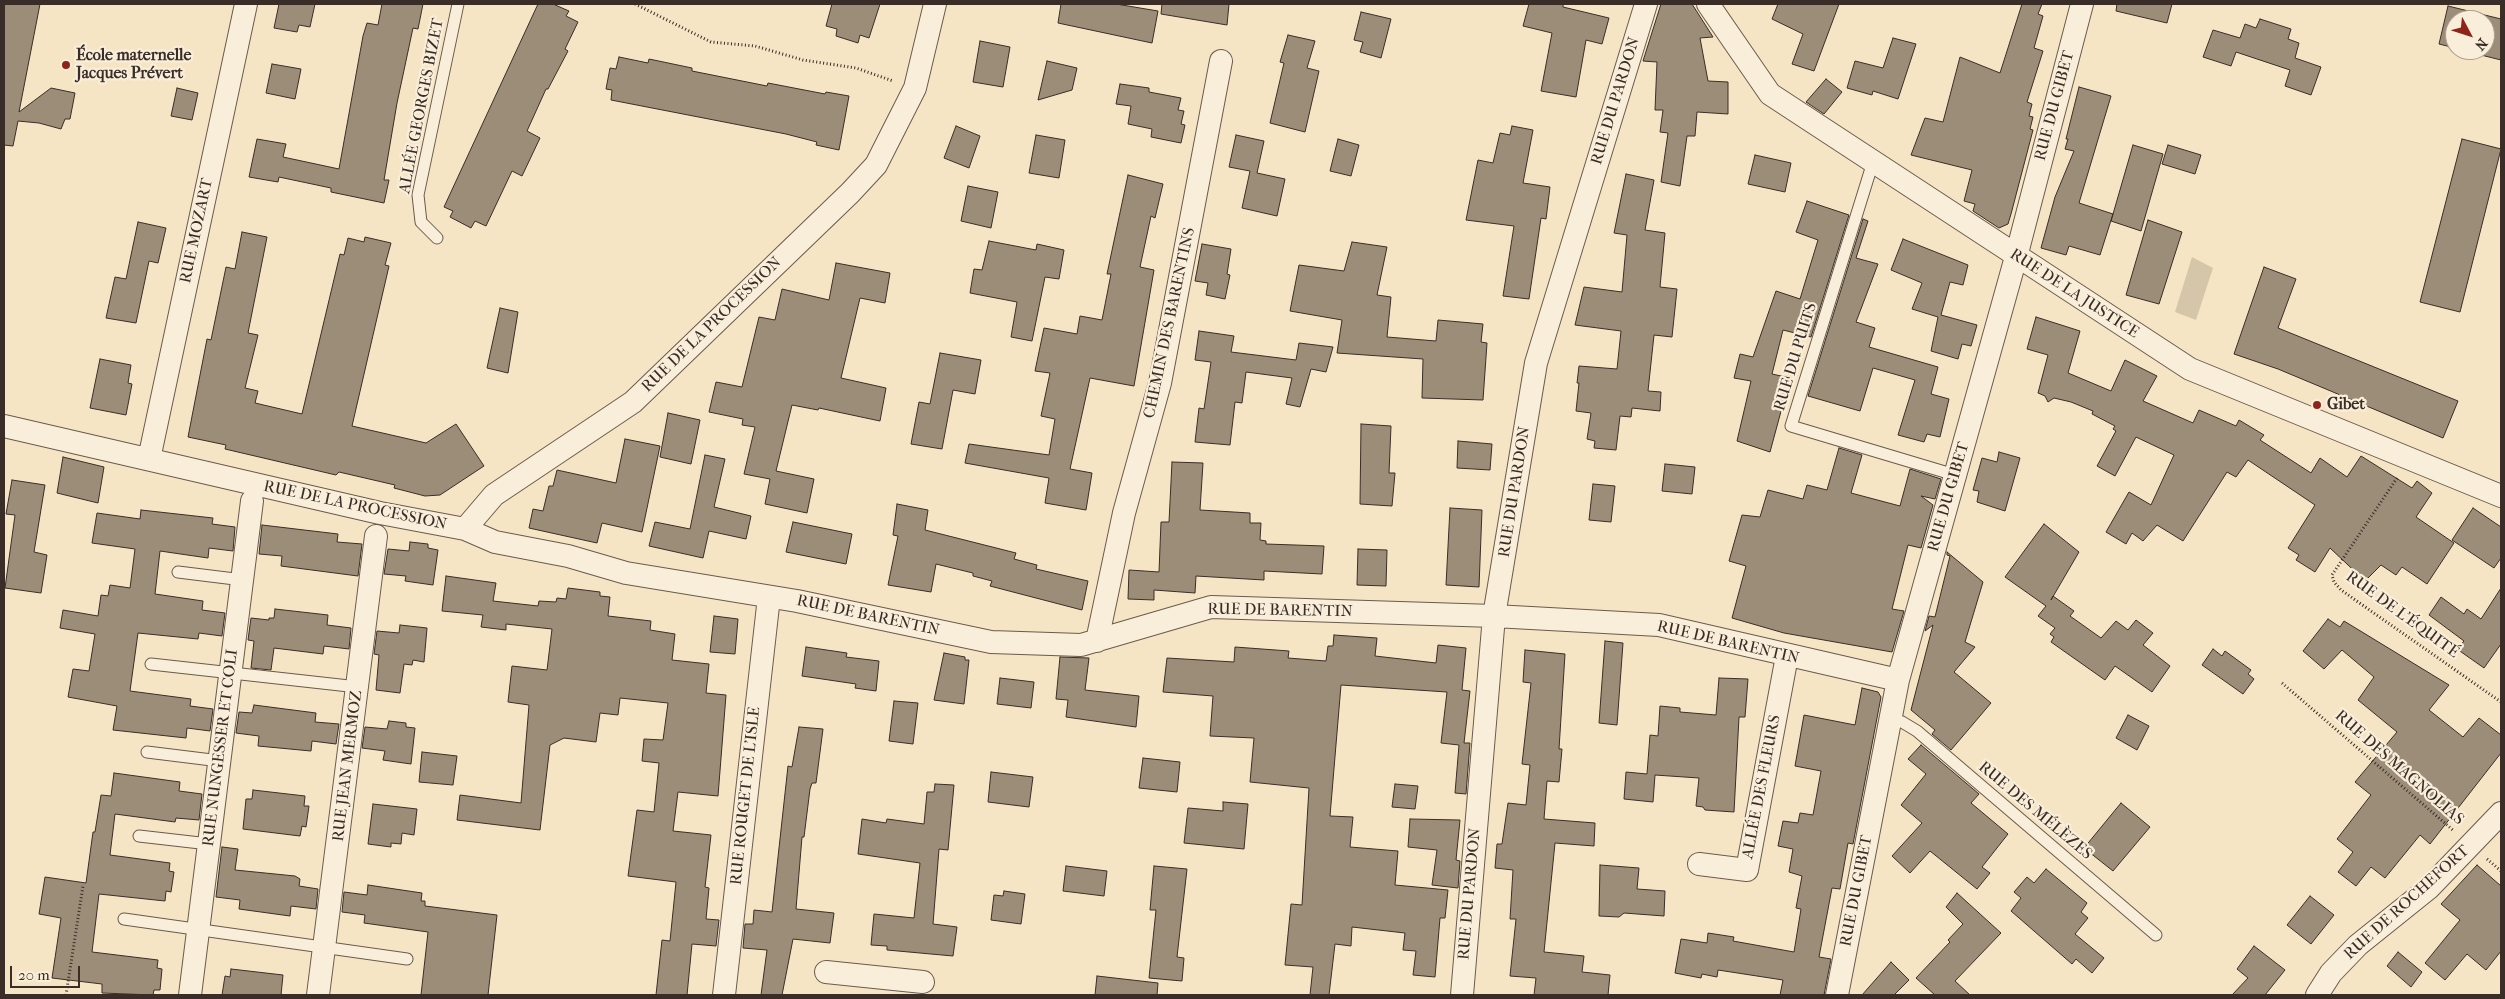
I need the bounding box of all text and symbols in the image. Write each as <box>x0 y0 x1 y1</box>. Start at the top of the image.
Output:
north arrow <box>2445 10 2495 60</box>
street label: ALLÉE GEORGES BIZET <box>396 17 448 195</box>
street label: RUE DU PARDON <box>1587 35 1645 167</box>
text: N <box>2471 35 2491 54</box>
place label: École maternelle Jacques Prévert <box>76 46 191 84</box>
street label: RUE DU GIBET <box>2031 49 2079 163</box>
marker: École maternelle Jacques Prévert <box>60 59 72 71</box>
street label: RUE MOZART <box>177 177 217 285</box>
street label: CHEMIN DES BARENTINS <box>1140 226 1200 420</box>
street label: RUE DE LA JUSTICE <box>2006 245 2142 343</box>
street label: RUE DE LA PROCESSION <box>638 253 786 397</box>
street label: RUE DU PUITS <box>1770 301 1822 413</box>
place label: Gibet <box>2327 395 2365 415</box>
marker: Gibet <box>2311 399 2323 411</box>
street label: RUE DU PARDON <box>1495 425 1535 559</box>
street label: RUE DU GIBET <box>1924 440 1974 554</box>
street label: RUE DE LA PROCESSION <box>262 477 448 535</box>
street label: RUE DE L'ÉQUITÉ <box>2342 568 2462 662</box>
street label: RUE DE BARENTIN <box>795 592 941 640</box>
street label: RUE DE BARENTIN <box>1207 600 1353 622</box>
street label: RUE DE BARENTIN <box>1655 617 1801 669</box>
street label: RUE NUNGESSER ET COLI <box>199 648 243 848</box>
street label: RUE JEAN MERMOZ <box>329 689 367 843</box>
street label: RUE ROUGET DE L'ISLE <box>727 706 765 886</box>
street label: RUE DES MAGNOLIAS <box>2330 707 2468 829</box>
street label: ALLÉE DES FLEURS <box>1739 713 1785 861</box>
street label: RUE DES MÉLÈZES <box>1974 758 2096 864</box>
street label: RUE DU PARDON <box>1455 827 1485 961</box>
street label: RUE DU GIBET <box>1837 834 1877 948</box>
street label: RUE DE ROCHEFORT <box>2340 842 2474 964</box>
scale bar <box>12 956 82 988</box>
text: 20 m <box>18 966 50 984</box>

